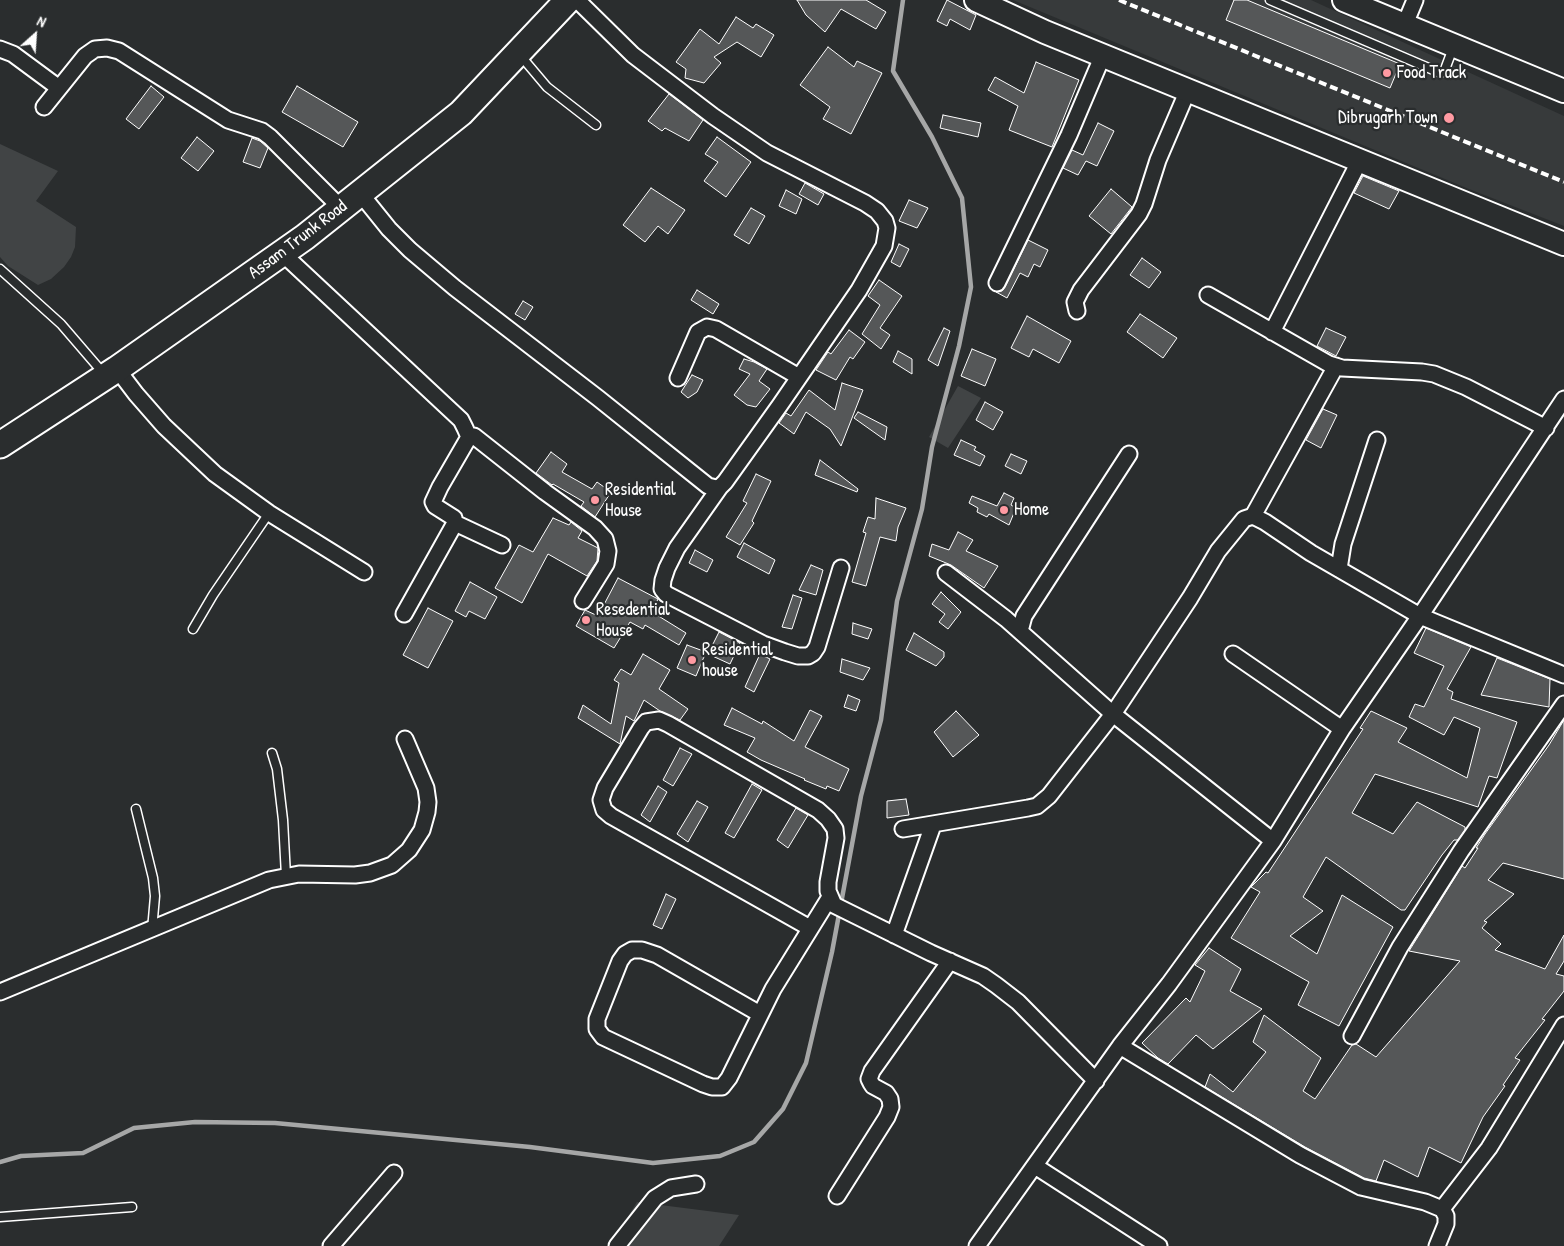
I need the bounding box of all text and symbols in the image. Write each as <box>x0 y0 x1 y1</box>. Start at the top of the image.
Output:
north arrow <box>10 10 60 60</box>
text: N <box>34 11 49 31</box>
place label: Food Track <box>1397 62 1466 84</box>
marker: Food Track <box>1381 67 1393 79</box>
place label: Dibrugarh Town <box>1338 107 1438 129</box>
marker: Dibrugarh Town <box>1442 111 1456 125</box>
street label: Assam Trunk Road <box>244 196 352 284</box>
place label: Residential House <box>605 479 676 522</box>
marker: Residential House <box>589 494 601 506</box>
place label: Home <box>1014 499 1049 521</box>
marker: Home <box>998 504 1010 516</box>
place label: Resedential House <box>596 599 670 642</box>
marker: Resedential House <box>580 614 592 626</box>
place label: Residential house <box>702 639 773 682</box>
marker: Residential house <box>686 654 698 666</box>

